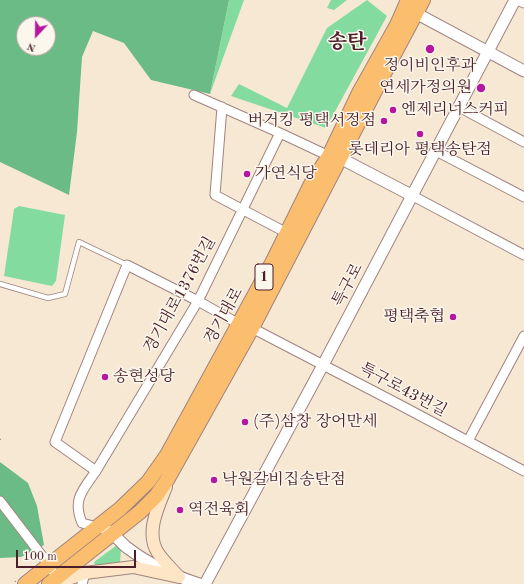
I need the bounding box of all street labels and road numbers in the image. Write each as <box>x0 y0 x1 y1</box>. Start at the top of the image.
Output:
street label: 경기대로1376번길 <box>140 234 220 356</box>
street label: 특구로 <box>329 260 367 310</box>
road number: 1 <box>255 264 273 290</box>
street label: 경기대로 <box>201 284 247 348</box>
street label: 특구로43번길 <box>356 359 450 421</box>

